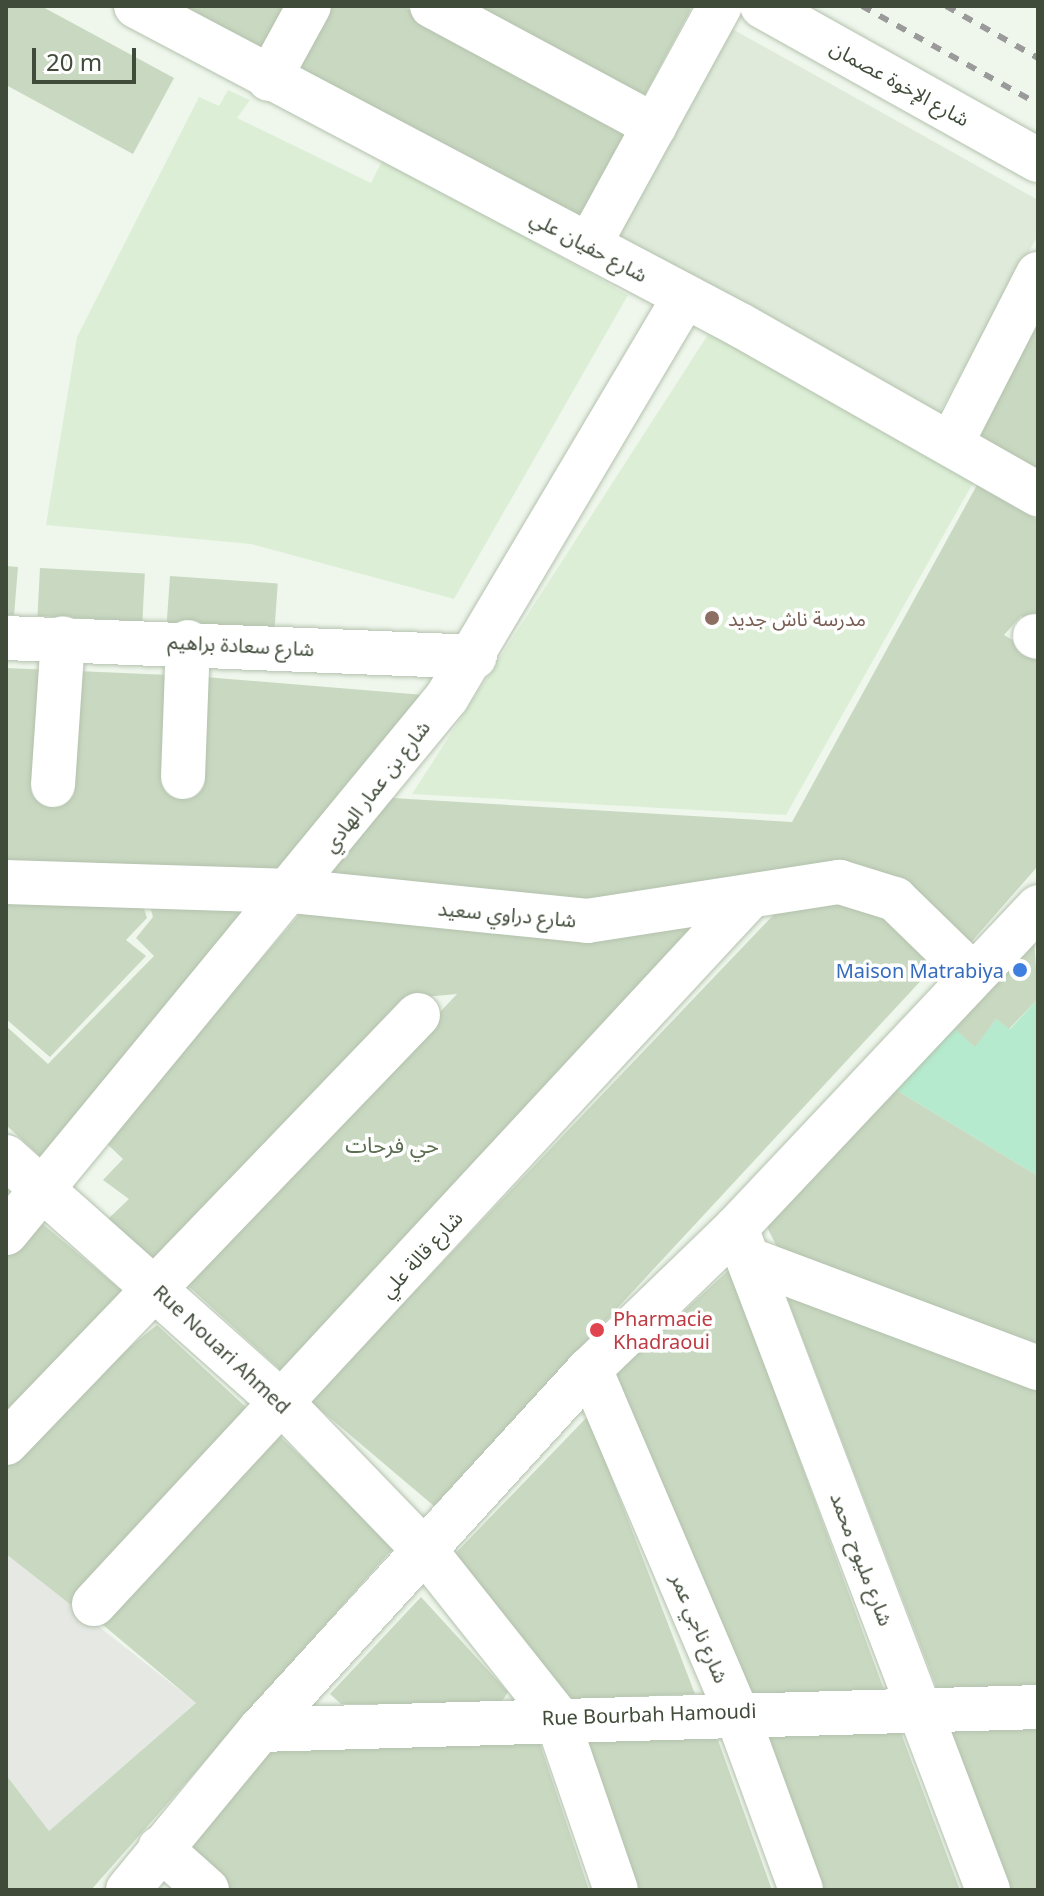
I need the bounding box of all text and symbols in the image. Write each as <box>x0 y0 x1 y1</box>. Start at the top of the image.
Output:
scale bar <box>36 32 140 82</box>
street label: شارع الإخوة عصمان <box>826 35 974 131</box>
text: 20 m <box>46 45 102 78</box>
street label: شارع حفيان علي <box>526 205 652 287</box>
place label: مدرسة ناش جديد <box>728 606 866 630</box>
marker: مدرسة ناش جديد <box>703 609 721 627</box>
street label: شارع سعادة براهيم <box>167 629 315 661</box>
street label: شارع بن عمار الهادي <box>317 716 435 856</box>
street label: شارع دراوي سعيد <box>437 896 577 932</box>
place label: Maison Matrabiya <box>836 958 1004 982</box>
marker: Maison Matrabiya <box>1011 961 1029 979</box>
district label: حي فرحات <box>345 1132 439 1158</box>
street label: شارع قالة علي <box>375 1206 467 1302</box>
street label: Rue Nouari Ahmed <box>149 1279 295 1419</box>
place label: Pharmacie Khadraoui <box>613 1306 713 1353</box>
marker: Pharmacie Khadraoui <box>588 1321 606 1339</box>
street label: شارع مليوح محمد <box>826 1489 898 1629</box>
street label: شارع ناجي عمر <box>666 1570 734 1686</box>
street label: Rue Bourbah Hamoudi <box>541 1698 757 1730</box>

